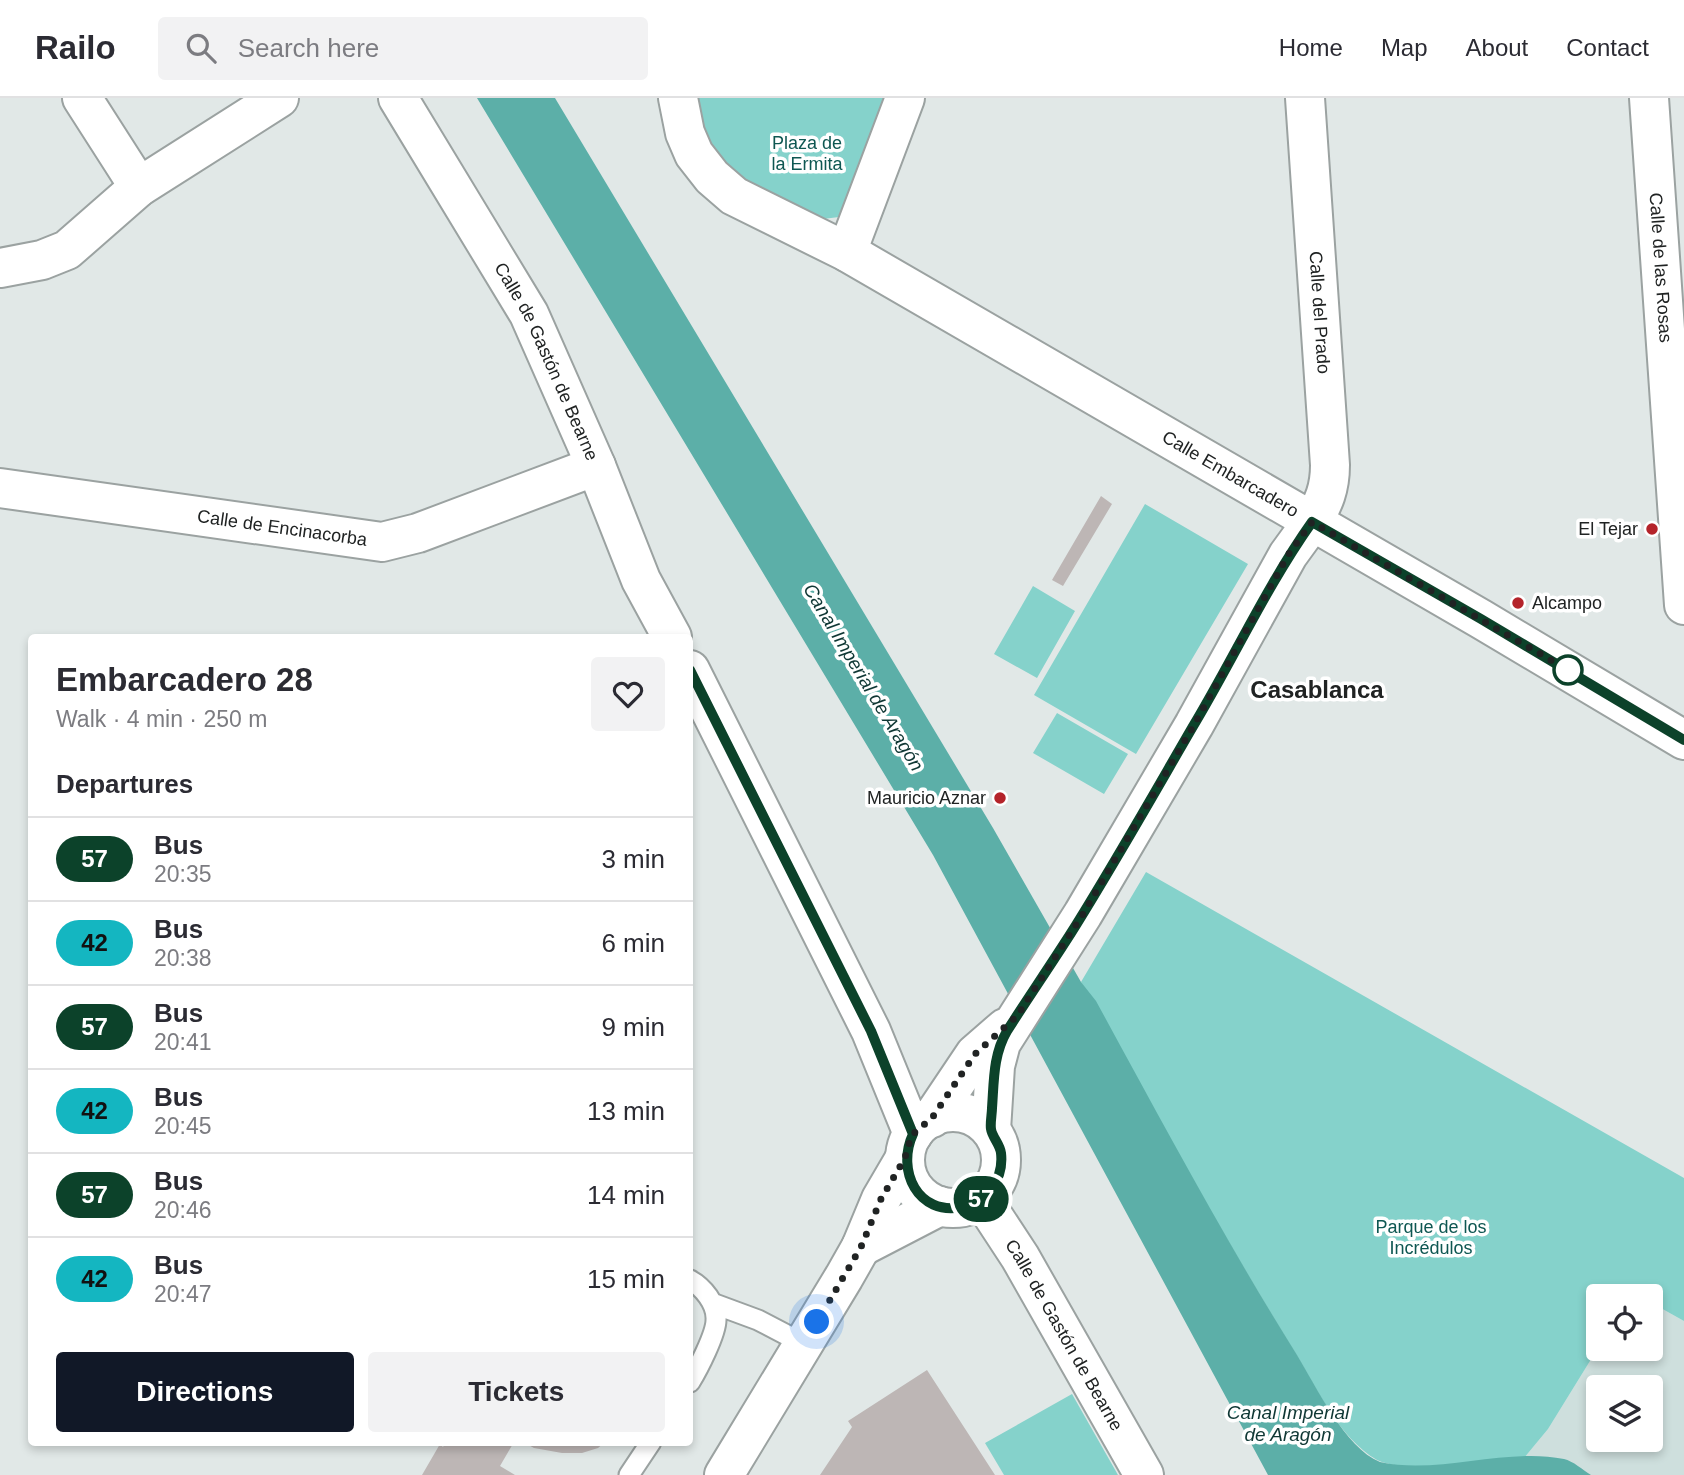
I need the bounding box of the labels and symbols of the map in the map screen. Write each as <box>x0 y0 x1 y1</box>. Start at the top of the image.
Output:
park label: Plaza de la Ermita <box>771 133 843 174</box>
street label: Calle de las Rosas <box>1646 192 1676 343</box>
street label: Calle del Prado <box>1305 250 1334 375</box>
street label: Calle de Gastón de Bearne <box>490 259 602 464</box>
street label: Calle Embarcadero <box>1159 427 1302 521</box>
street label: Calle de Encinacorba <box>196 506 369 550</box>
place label: El Tejar <box>1578 519 1638 539</box>
marker: El Tejar <box>1644 521 1660 537</box>
water label: Canal Imperial de Aragón <box>799 580 928 775</box>
place label: Alcampo <box>1532 593 1602 613</box>
marker: Alcampo <box>1510 595 1526 611</box>
unlabelled marker <box>1553 655 1583 685</box>
district label: Casablanca <box>1250 676 1384 703</box>
place label: Mauricio Aznar <box>867 788 986 808</box>
marker: Mauricio Aznar <box>992 790 1008 806</box>
line badge: 57 <box>950 1176 1012 1222</box>
park label: Parque de los Incrédulos <box>1375 1217 1487 1258</box>
street label: Calle de Gastón de Bearne <box>1001 1236 1127 1434</box>
your location <box>799 1304 834 1339</box>
water label: Canal Imperial de Aragón <box>1227 1402 1350 1445</box>

